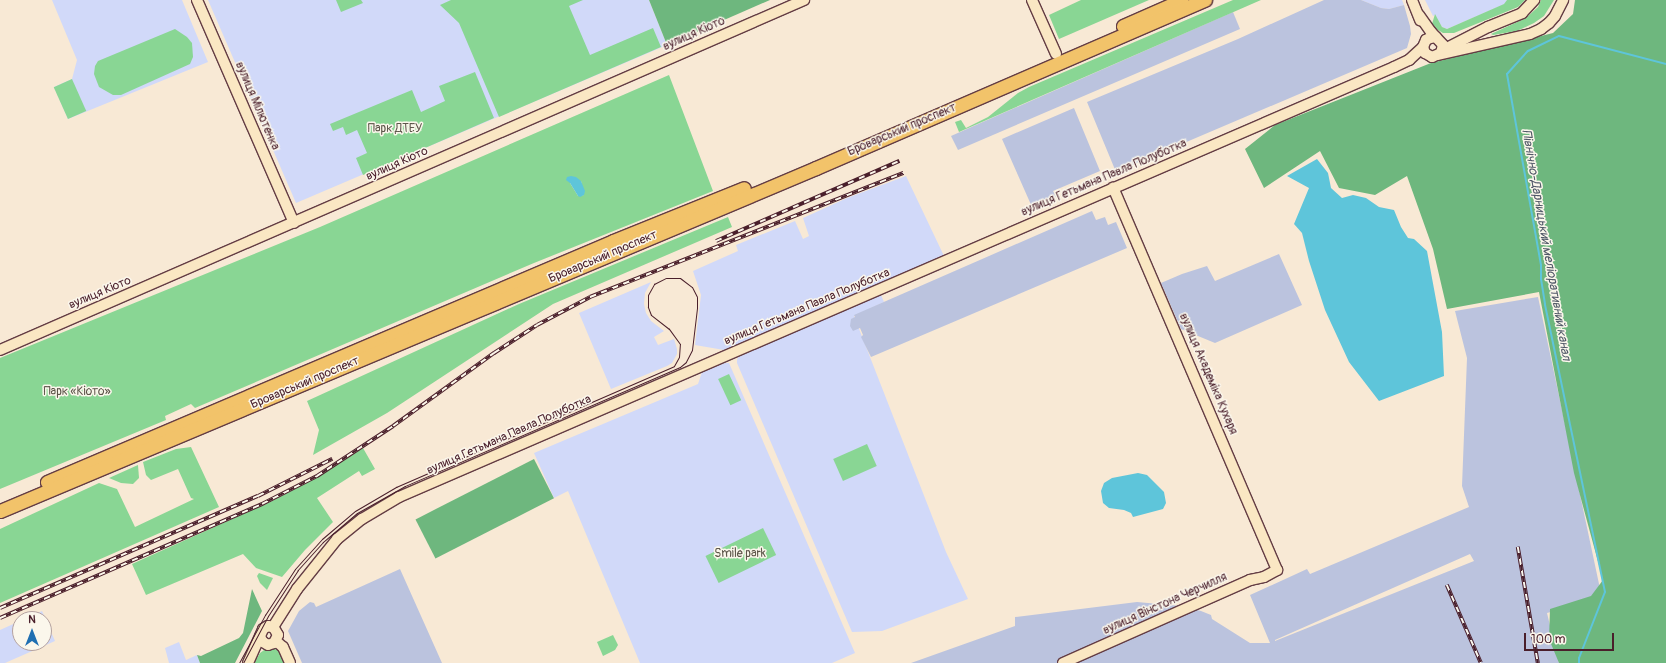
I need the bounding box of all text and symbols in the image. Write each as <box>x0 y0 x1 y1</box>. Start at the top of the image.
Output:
street label: вулиця Кіото <box>661 14 727 54</box>
street label: вулиця Мілютенка <box>232 60 282 152</box>
street label: Броварський проспект <box>846 101 958 159</box>
park label: Парк ДТЕУ <box>368 122 422 136</box>
water label: Північно-Дарницький меліоративний канал <box>1518 128 1574 362</box>
street label: вулиця Гетьмана Павла Полуботка <box>1019 136 1189 220</box>
street label: вулиця Кіото <box>364 144 430 184</box>
street label: Броварський проспект <box>547 228 659 286</box>
street label: вулиця Гетьмана Павла Полуботка <box>722 265 892 349</box>
street label: вулиця Кіото <box>67 273 133 313</box>
street label: вулиця Академіка Кухаря <box>1176 311 1240 437</box>
street label: Броварський проспект <box>249 354 361 412</box>
park label: Парк «Кіото» <box>43 385 111 399</box>
street label: вулиця Гетьмана Павла Полуботка <box>424 392 594 478</box>
park label: Smile park <box>714 547 766 561</box>
street label: вулиця Вінстона Черчилля <box>1101 570 1229 638</box>
north arrow <box>12 611 52 651</box>
text: N <box>28 613 36 626</box>
scale bar <box>1526 625 1616 651</box>
text: 100 m <box>1531 632 1565 647</box>

